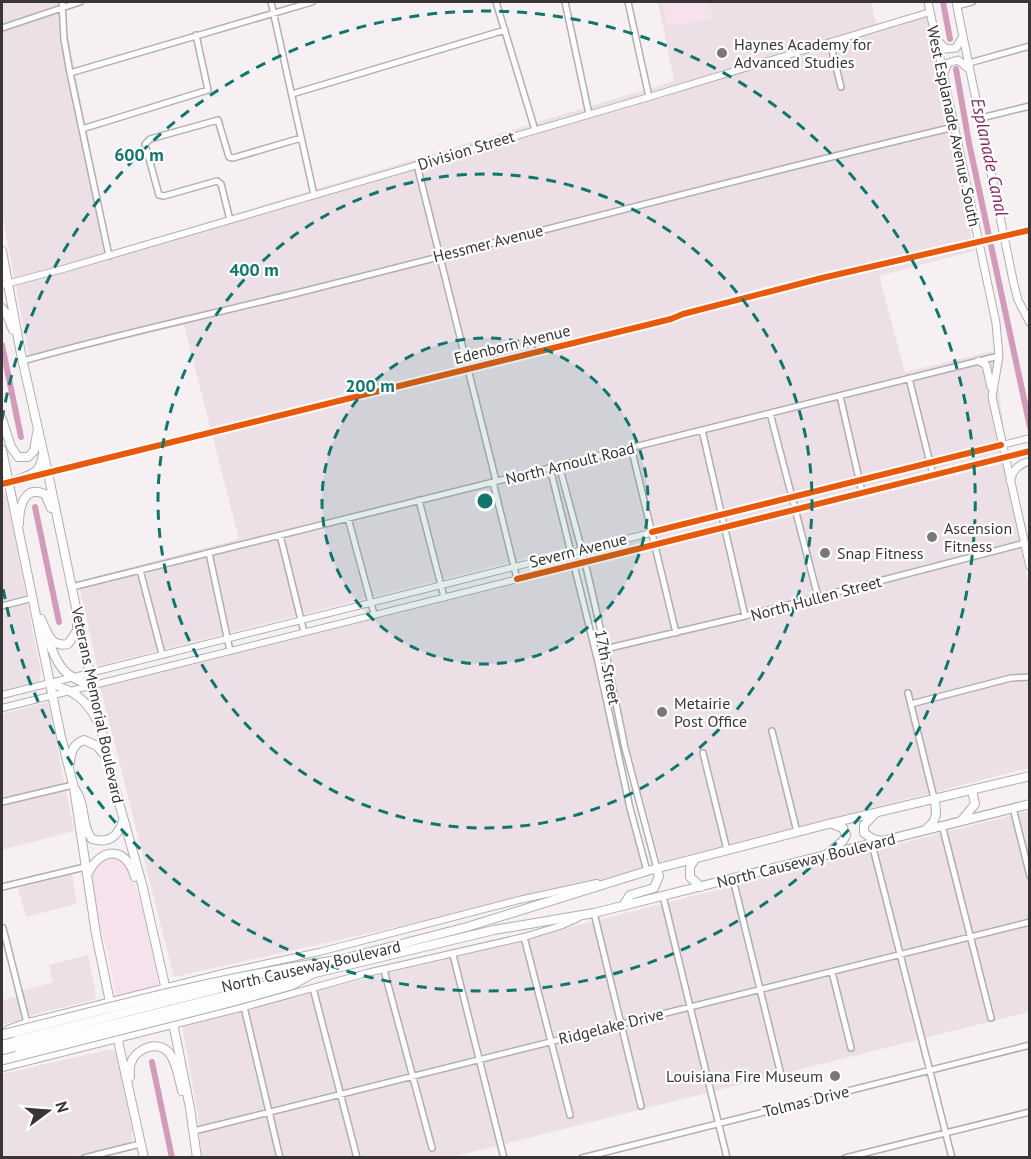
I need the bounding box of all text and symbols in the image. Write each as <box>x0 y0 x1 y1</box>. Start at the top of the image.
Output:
street label: West Esplanade Avenue South <box>923 24 985 228</box>
place label: Haynes Academy for Advanced Studies <box>734 34 872 72</box>
marker: Haynes Academy for Advanced Studies <box>715 46 729 60</box>
water label: Esplanade Canal <box>966 96 1014 218</box>
street label: Division Street <box>415 126 517 174</box>
text: 600 m <box>114 143 164 166</box>
street label: Hessmer Avenue <box>431 220 545 266</box>
text: 400 m <box>229 258 279 281</box>
street label: Edenborn Avenue <box>452 320 572 368</box>
text: 200 m <box>345 374 395 397</box>
street label: North Arnoult Road <box>503 437 637 489</box>
centre of rings <box>475 491 495 511</box>
place label: Ascension Fitness <box>944 518 1012 556</box>
street label: Severn Avenue <box>527 528 629 572</box>
marker: Ascension Fitness <box>925 530 939 544</box>
place label: Snap Fitness <box>837 543 924 563</box>
marker: Snap Fitness <box>818 546 832 560</box>
street label: North Hullen Street <box>748 571 884 625</box>
street label: Veterans Memorial Boulevard <box>67 604 129 805</box>
street label: 17th Street <box>591 628 625 707</box>
place label: Metairie Post Office <box>674 693 747 731</box>
marker: Metairie Post Office <box>655 705 669 719</box>
street label: North Causeway Boulevard <box>715 828 897 892</box>
street label: North Causeway Boulevard <box>219 936 403 996</box>
street label: Ridgelake Drive <box>556 1003 666 1049</box>
place label: Louisiana Fire Museum <box>666 1066 823 1086</box>
marker: Louisiana Fire Museum <box>828 1069 842 1083</box>
north arrow <box>18 1081 78 1141</box>
street label: Tolmas Drive <box>761 1081 851 1121</box>
text: N <box>51 1099 73 1115</box>

